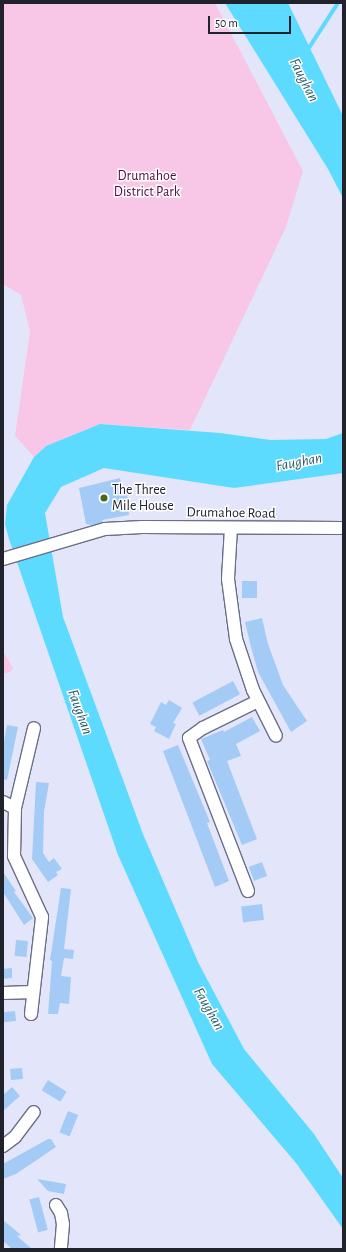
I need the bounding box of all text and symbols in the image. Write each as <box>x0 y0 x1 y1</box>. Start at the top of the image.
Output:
scale bar <box>210 8 293 34</box>
text: 50 m <box>215 17 238 29</box>
water label: Faughan <box>285 55 323 105</box>
park label: Drumahoe District Park <box>114 168 180 200</box>
water label: Faughan <box>274 449 324 475</box>
place label: The Three Mile House <box>112 482 174 514</box>
marker: The Three Mile House <box>99 493 109 503</box>
street label: Drumahoe Road <box>186 504 276 522</box>
water label: Faughan <box>64 687 96 737</box>
water label: Faughan <box>190 984 228 1034</box>

